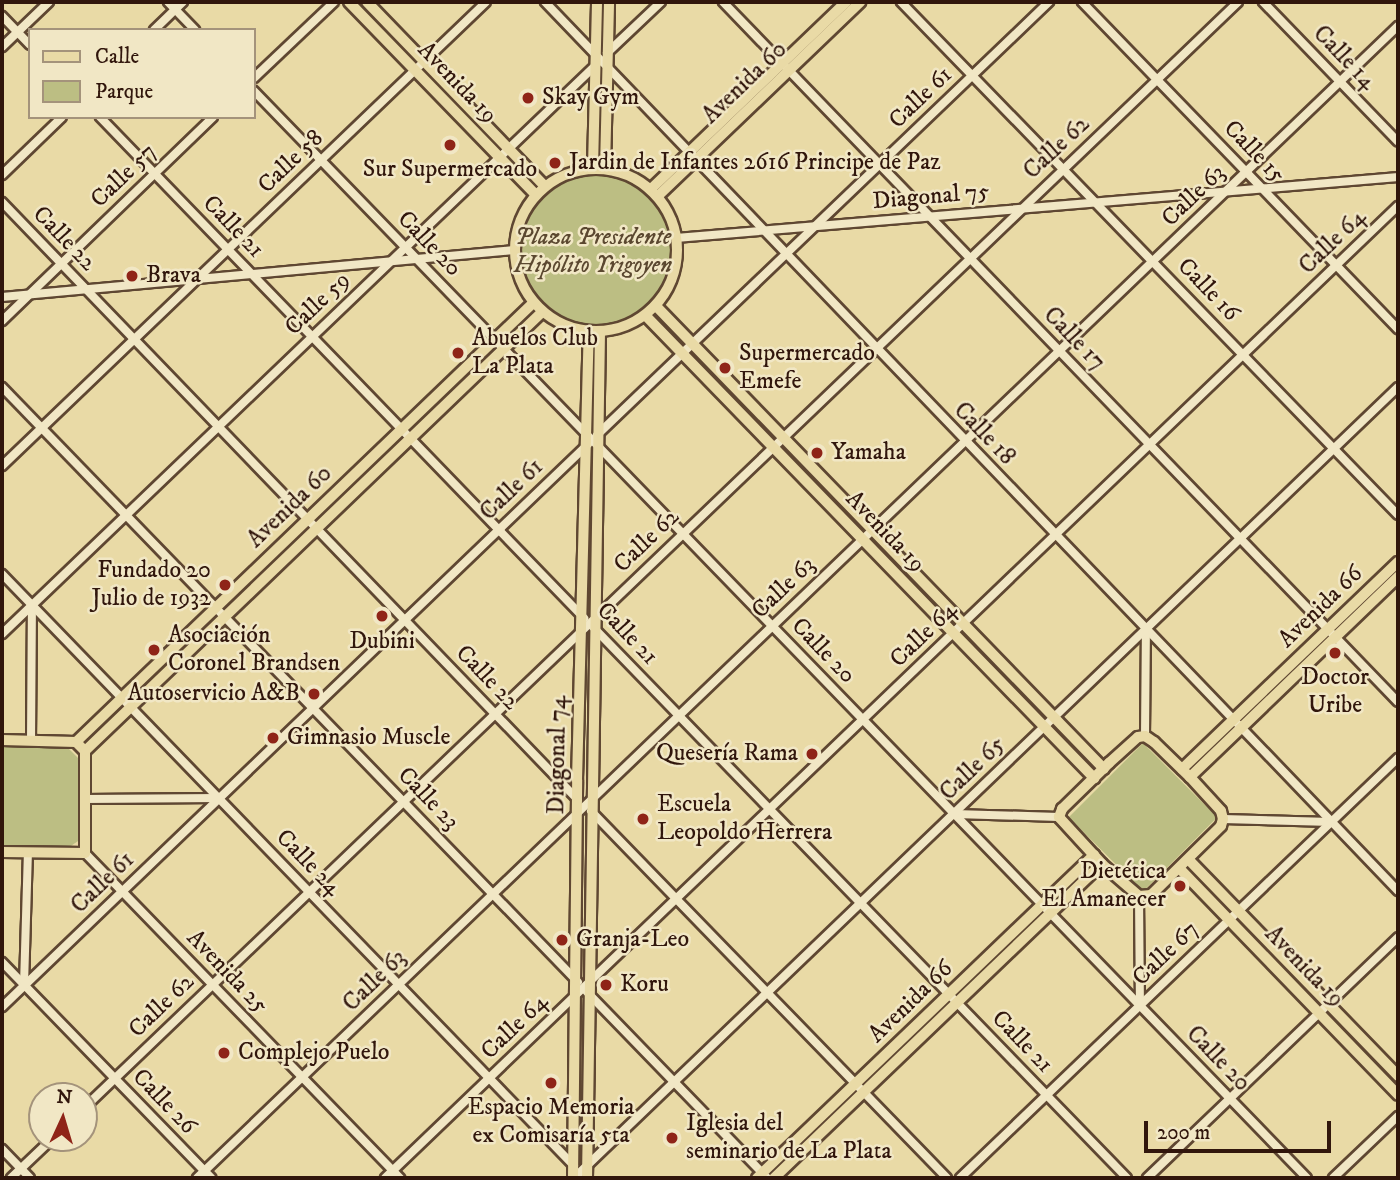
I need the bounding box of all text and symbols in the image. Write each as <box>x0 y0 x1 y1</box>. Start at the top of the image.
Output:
street label: Calle 14 <box>1306 20 1382 96</box>
legend <box>28 28 256 119</box>
street label: Avenida 19 <box>411 36 503 130</box>
street label: Avenida 60 <box>697 36 793 130</box>
text: Calle <box>95 44 139 70</box>
street label: Calle 61 <box>883 61 959 135</box>
text: Parque <box>95 79 153 105</box>
place label: Skay Gym <box>542 84 639 112</box>
marker: Skay Gym <box>520 90 536 106</box>
street label: Calle 62 <box>1018 110 1096 186</box>
street label: Calle 15 <box>1217 115 1291 189</box>
street label: Calle 58 <box>252 124 330 200</box>
marker: Sur Supermercado <box>442 137 458 153</box>
street label: Calle 57 <box>85 138 163 214</box>
place label: Jardin de Infantes 2616 Principe de Paz <box>569 149 941 177</box>
marker: Jardin de Infantes 2616 Principe de Paz <box>547 155 563 171</box>
place label: Sur Supermercado <box>363 156 537 184</box>
street label: Calle 63 <box>1156 159 1232 233</box>
street label: Diagonal 75 <box>871 178 991 216</box>
street label: Calle 21 <box>196 190 270 264</box>
street label: Calle 22 <box>26 201 102 277</box>
street label: Calle 64 <box>1294 203 1372 281</box>
street label: Calle 20 <box>391 205 467 283</box>
park label: Plaza Presidente Hipólito Yrigoyen <box>514 224 672 280</box>
street label: Calle 16 <box>1171 252 1245 328</box>
place label: Brava <box>146 262 201 290</box>
street label: Calle 59 <box>279 266 357 342</box>
marker: Brava <box>124 268 140 284</box>
street label: Calle 17 <box>1037 301 1111 377</box>
place label: Abuelos Club La Plata <box>472 325 598 381</box>
place label: Supermercado Emefe <box>739 340 875 396</box>
marker: Abuelos Club La Plata <box>450 345 466 361</box>
marker: Supermercado Emefe <box>717 360 733 376</box>
street label: Calle 18 <box>947 397 1021 471</box>
place label: Yamaha <box>831 439 906 467</box>
marker: Yamaha <box>809 445 825 461</box>
street label: Calle 61 <box>474 453 550 527</box>
street label: Avenida 60 <box>242 460 338 554</box>
street label: Avenida 19 <box>839 485 931 579</box>
street label: Calle 62 <box>608 503 686 579</box>
street label: Calle 63 <box>746 551 822 625</box>
place label: Fundado 20 Julio de 1932 <box>92 557 211 613</box>
street label: Avenida 66 <box>1273 560 1369 654</box>
marker: Fundado 20 Julio de 1932 <box>217 577 233 593</box>
street label: Calle 64 <box>885 596 963 674</box>
street label: Calle 21 <box>590 597 664 671</box>
marker: Dubini <box>374 608 390 624</box>
street label: Calle 20 <box>785 612 861 690</box>
place label: Asociación Coronel Brandsen <box>168 622 340 678</box>
place label: Dubini <box>349 628 415 656</box>
street label: Calle 22 <box>449 640 525 716</box>
marker: Asociación Coronel Brandsen <box>146 642 162 658</box>
marker: Doctor Uribe <box>1327 645 1343 661</box>
place label: Doctor Uribe <box>1301 664 1369 720</box>
place label: Autoservicio A&B <box>128 680 300 708</box>
marker: Autoservicio A&B <box>306 686 322 702</box>
street label: Diagonal 74 <box>543 695 573 815</box>
place label: Gimnasio Muscle <box>287 724 450 752</box>
marker: Gimnasio Muscle <box>265 730 281 746</box>
street label: Calle 65 <box>934 731 1012 807</box>
place label: Quesería Rama <box>656 740 798 768</box>
marker: Quesería Rama <box>804 746 820 762</box>
street label: Calle 23 <box>391 762 465 836</box>
place label: Escuela Leopoldo Herrera <box>657 791 832 847</box>
marker: Escuela Leopoldo Herrera <box>635 811 651 827</box>
street label: Calle 24 <box>269 824 347 902</box>
street label: Calle 61 <box>65 846 141 920</box>
place label: Dietética El Amanecer <box>1042 858 1166 914</box>
marker: Dietética El Amanecer <box>1172 878 1188 894</box>
street label: Calle 67 <box>1127 916 1205 992</box>
street label: Avenida 19 <box>1258 920 1350 1014</box>
street label: Avenida 25 <box>180 924 274 1020</box>
place label: Granja-Leo <box>576 926 689 954</box>
marker: Granja-Leo <box>554 932 570 948</box>
street label: Calle 63 <box>337 944 413 1018</box>
street label: Avenida 66 <box>863 955 959 1049</box>
street label: Calle 62 <box>123 968 201 1044</box>
place label: Koru <box>620 971 669 999</box>
marker: Koru <box>598 977 614 993</box>
street label: Calle 64 <box>476 988 554 1066</box>
street label: Calle 21 <box>985 1005 1059 1079</box>
street label: Calle 20 <box>1180 1020 1256 1098</box>
place label: Complejo Puelo <box>238 1039 390 1067</box>
marker: Complejo Puelo <box>216 1045 232 1061</box>
street label: Calle 26 <box>126 1063 202 1141</box>
marker: Espacio Memoria ex Comisaría 5ta <box>543 1075 559 1091</box>
north arrow <box>28 1082 98 1152</box>
text: N <box>56 1086 73 1110</box>
place label: Espacio Memoria ex Comisaría 5ta <box>468 1094 634 1150</box>
scale bar <box>1148 1106 1335 1150</box>
place label: Iglesia del seminario de La Plata <box>686 1110 892 1166</box>
text: 200 m <box>1157 1120 1210 1146</box>
marker: Iglesia del seminario de La Plata <box>664 1130 680 1146</box>

